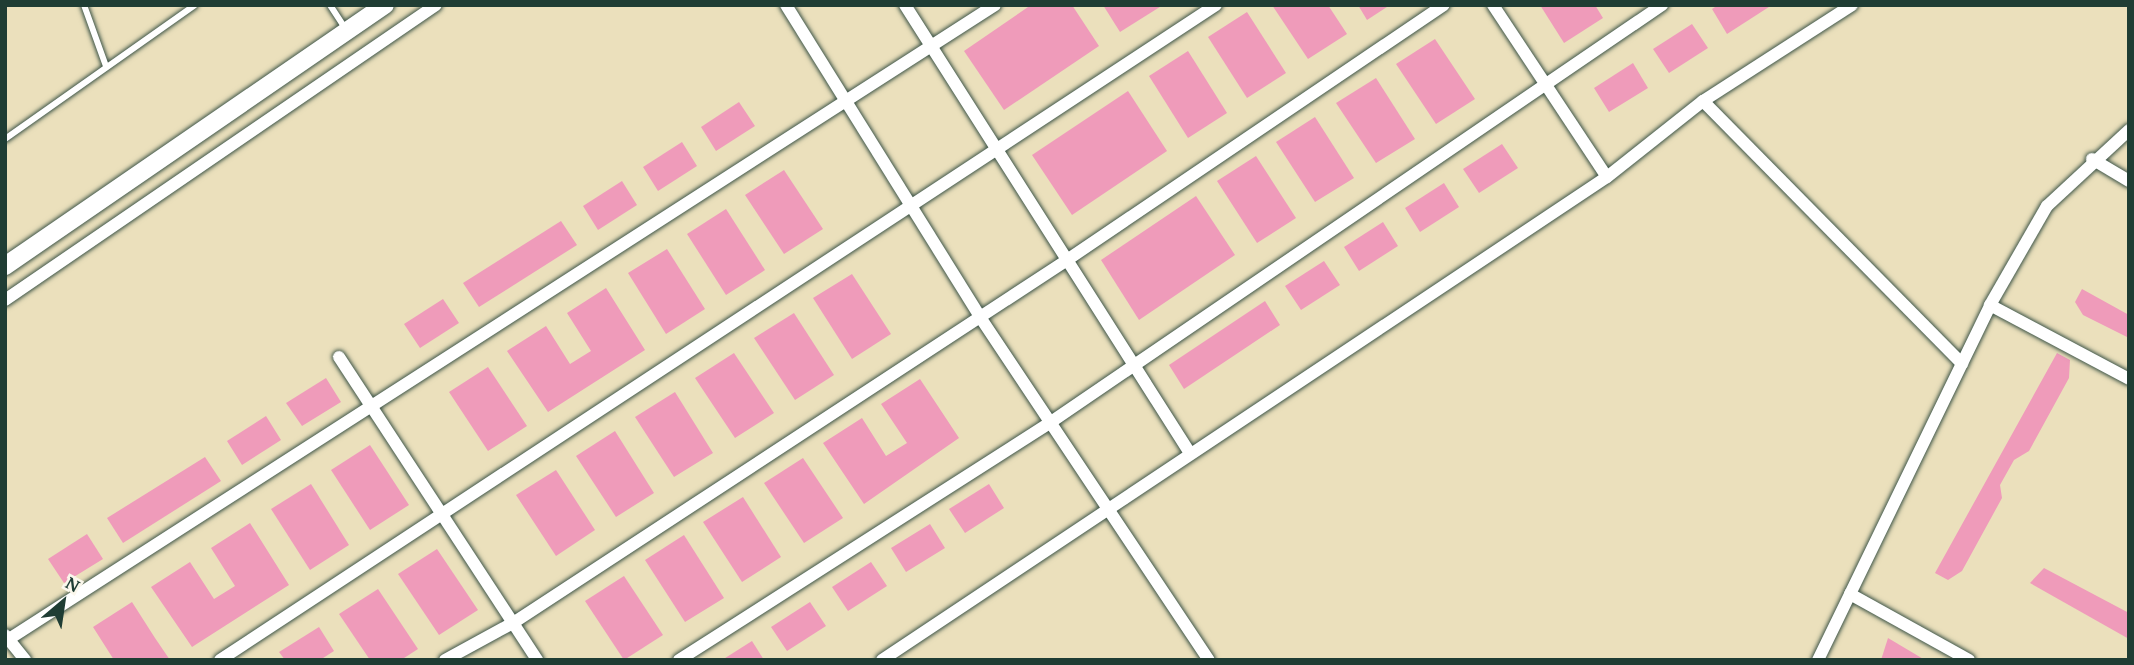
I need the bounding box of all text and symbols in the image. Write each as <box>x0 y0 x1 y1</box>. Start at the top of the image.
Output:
north arrow <box>28 567 98 637</box>
text: N <box>61 568 86 599</box>

